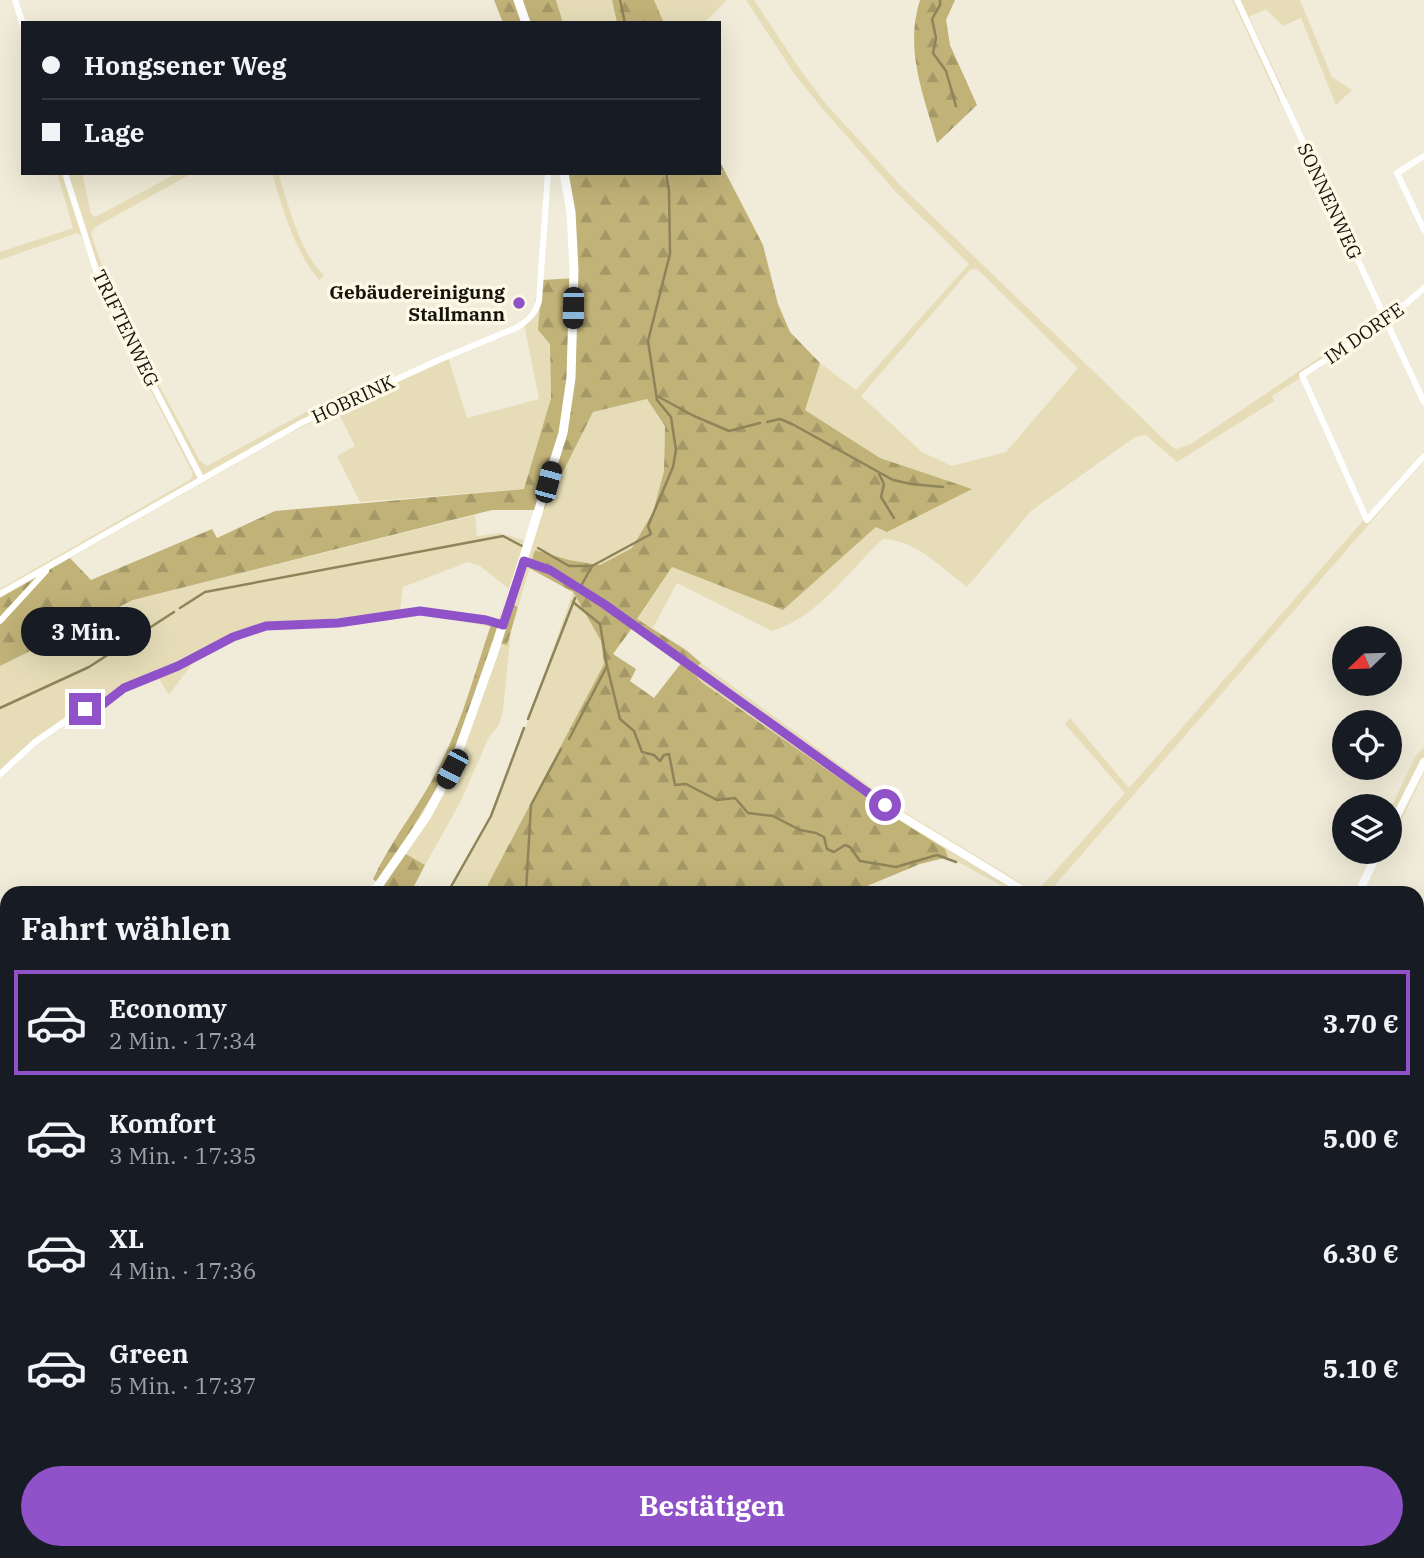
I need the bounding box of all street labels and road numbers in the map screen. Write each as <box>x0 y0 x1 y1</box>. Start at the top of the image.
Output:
street label: SONNENWEG <box>1293 139 1367 263</box>
street label: TRIFTENWEG <box>87 266 165 390</box>
street label: IM DORFE <box>1320 297 1408 369</box>
street label: HOBRINK <box>308 369 399 429</box>

